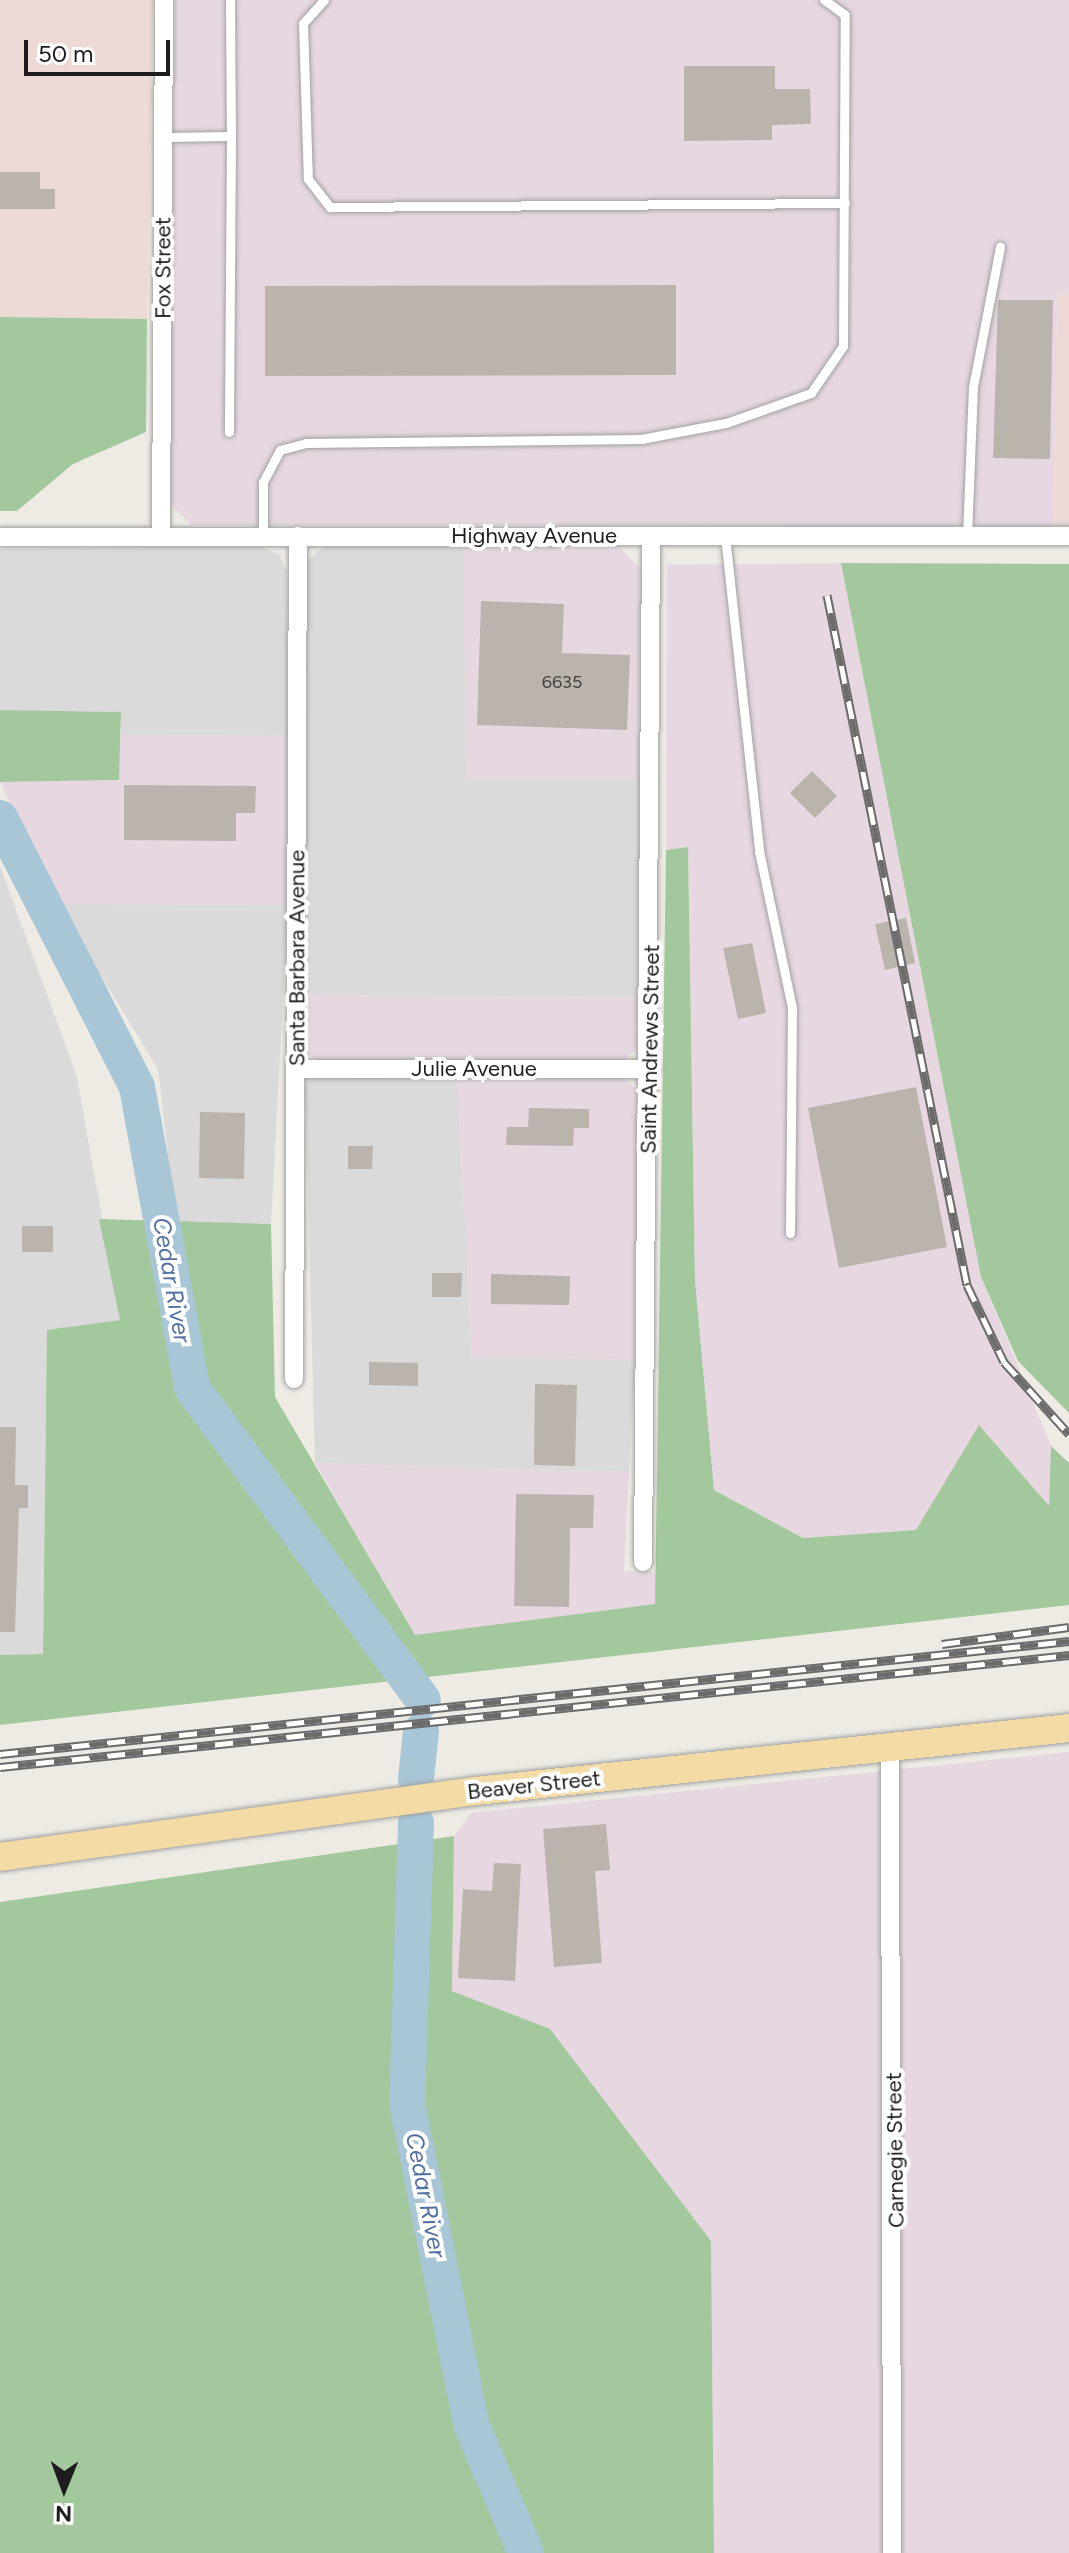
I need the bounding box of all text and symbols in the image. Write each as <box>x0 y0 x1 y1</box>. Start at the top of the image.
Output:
scale bar <box>28 24 174 74</box>
text: 50 m <box>38 39 94 68</box>
street label: Fox Street <box>150 217 176 319</box>
street label: Highway Avenue <box>451 523 617 549</box>
house number: 6635 <box>542 671 582 693</box>
street label: Santa Barbara Avenue <box>284 850 310 1066</box>
street label: Saint Andrews Street <box>635 944 665 1154</box>
street label: Julie Avenue <box>411 1056 537 1082</box>
water label: Cedar River <box>147 1215 197 1345</box>
street label: Beaver Street <box>466 1765 602 1805</box>
street label: Carnegie Street <box>880 2072 910 2228</box>
water label: Cedar River <box>400 2130 452 2260</box>
north arrow <box>24 2449 104 2529</box>
text: N <box>55 2500 72 2527</box>

